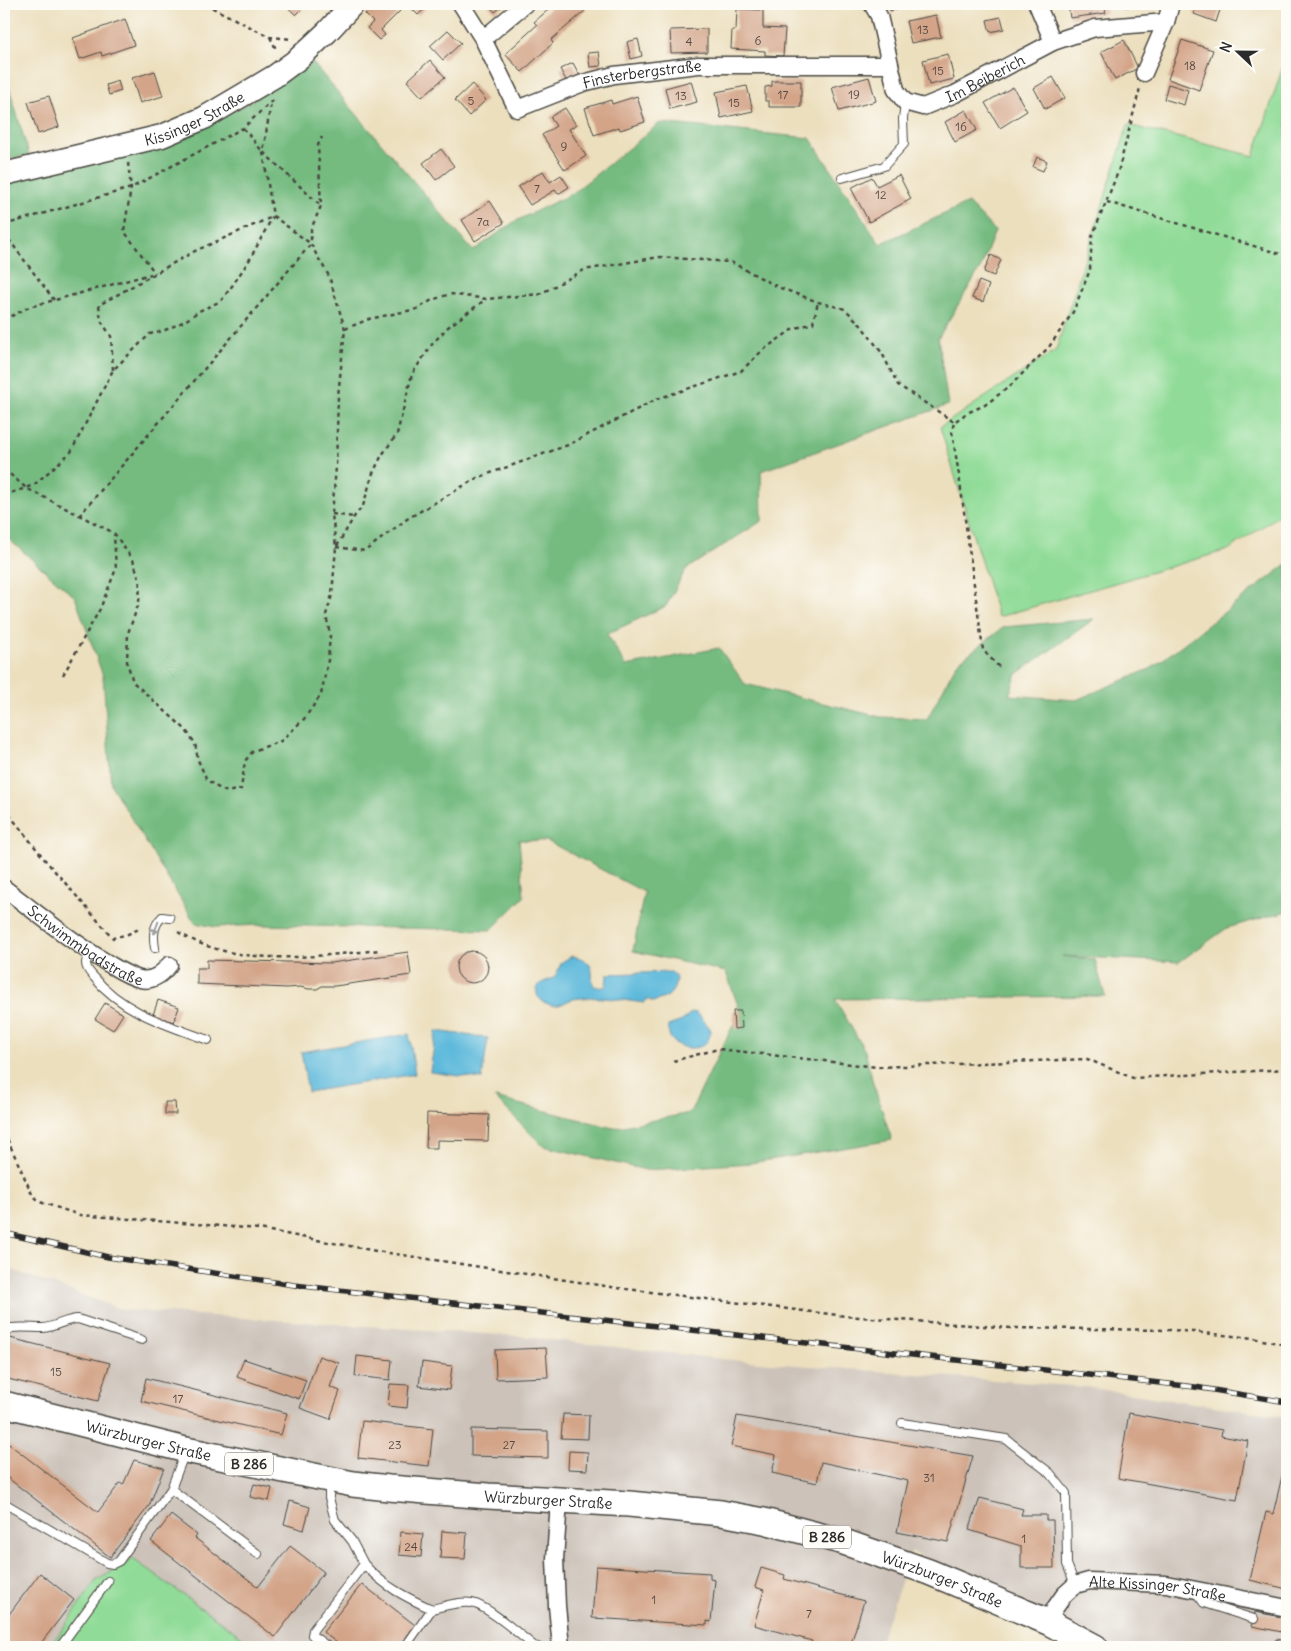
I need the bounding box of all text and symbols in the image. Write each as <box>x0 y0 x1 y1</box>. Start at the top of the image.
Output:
house number: 13 <box>917 22 929 37</box>
north arrow <box>1214 28 1264 78</box>
house number: 6 <box>755 33 762 48</box>
house number: 4 <box>686 34 693 49</box>
text: N <box>1216 39 1236 55</box>
street label: Im Beiberich <box>943 49 1028 106</box>
street label: Finsterbergstraße <box>581 55 702 92</box>
house number: 18 <box>1184 58 1196 73</box>
house number: 15 <box>932 63 944 78</box>
street label: Kissinger Straße <box>143 87 248 149</box>
house number: 17 <box>778 87 788 102</box>
house number: 19 <box>848 87 860 102</box>
house number: 13 <box>675 88 687 103</box>
house number: 5 <box>468 93 475 108</box>
house number: 15 <box>728 95 740 110</box>
house number: 16 <box>955 119 967 134</box>
house number: 9 <box>561 139 568 154</box>
house number: 7 <box>534 181 540 196</box>
house number: 12 <box>875 187 887 202</box>
house number: 7a <box>477 214 490 229</box>
street label: Schwimmbadstraße <box>24 900 145 989</box>
one-way arrow <box>152 921 159 936</box>
house number: 15 <box>50 1364 62 1379</box>
house number: 17 <box>173 1391 183 1406</box>
street label: Würzburger Straße <box>84 1416 213 1464</box>
house number: 23 <box>388 1437 402 1452</box>
house number: 27 <box>503 1437 515 1452</box>
road number: B 286 <box>225 1452 273 1476</box>
house number: 31 <box>923 1470 935 1485</box>
street label: Würzburger Straße <box>484 1486 613 1513</box>
road number: B 286 <box>803 1525 851 1548</box>
house number: 1 <box>1022 1531 1026 1546</box>
house number: 24 <box>404 1539 418 1554</box>
street label: Würzburger Straße <box>879 1547 1006 1611</box>
street label: Alte Kissinger Straße <box>1089 1572 1228 1605</box>
house number: 1 <box>652 1592 656 1607</box>
house number: 7 <box>806 1606 812 1621</box>

